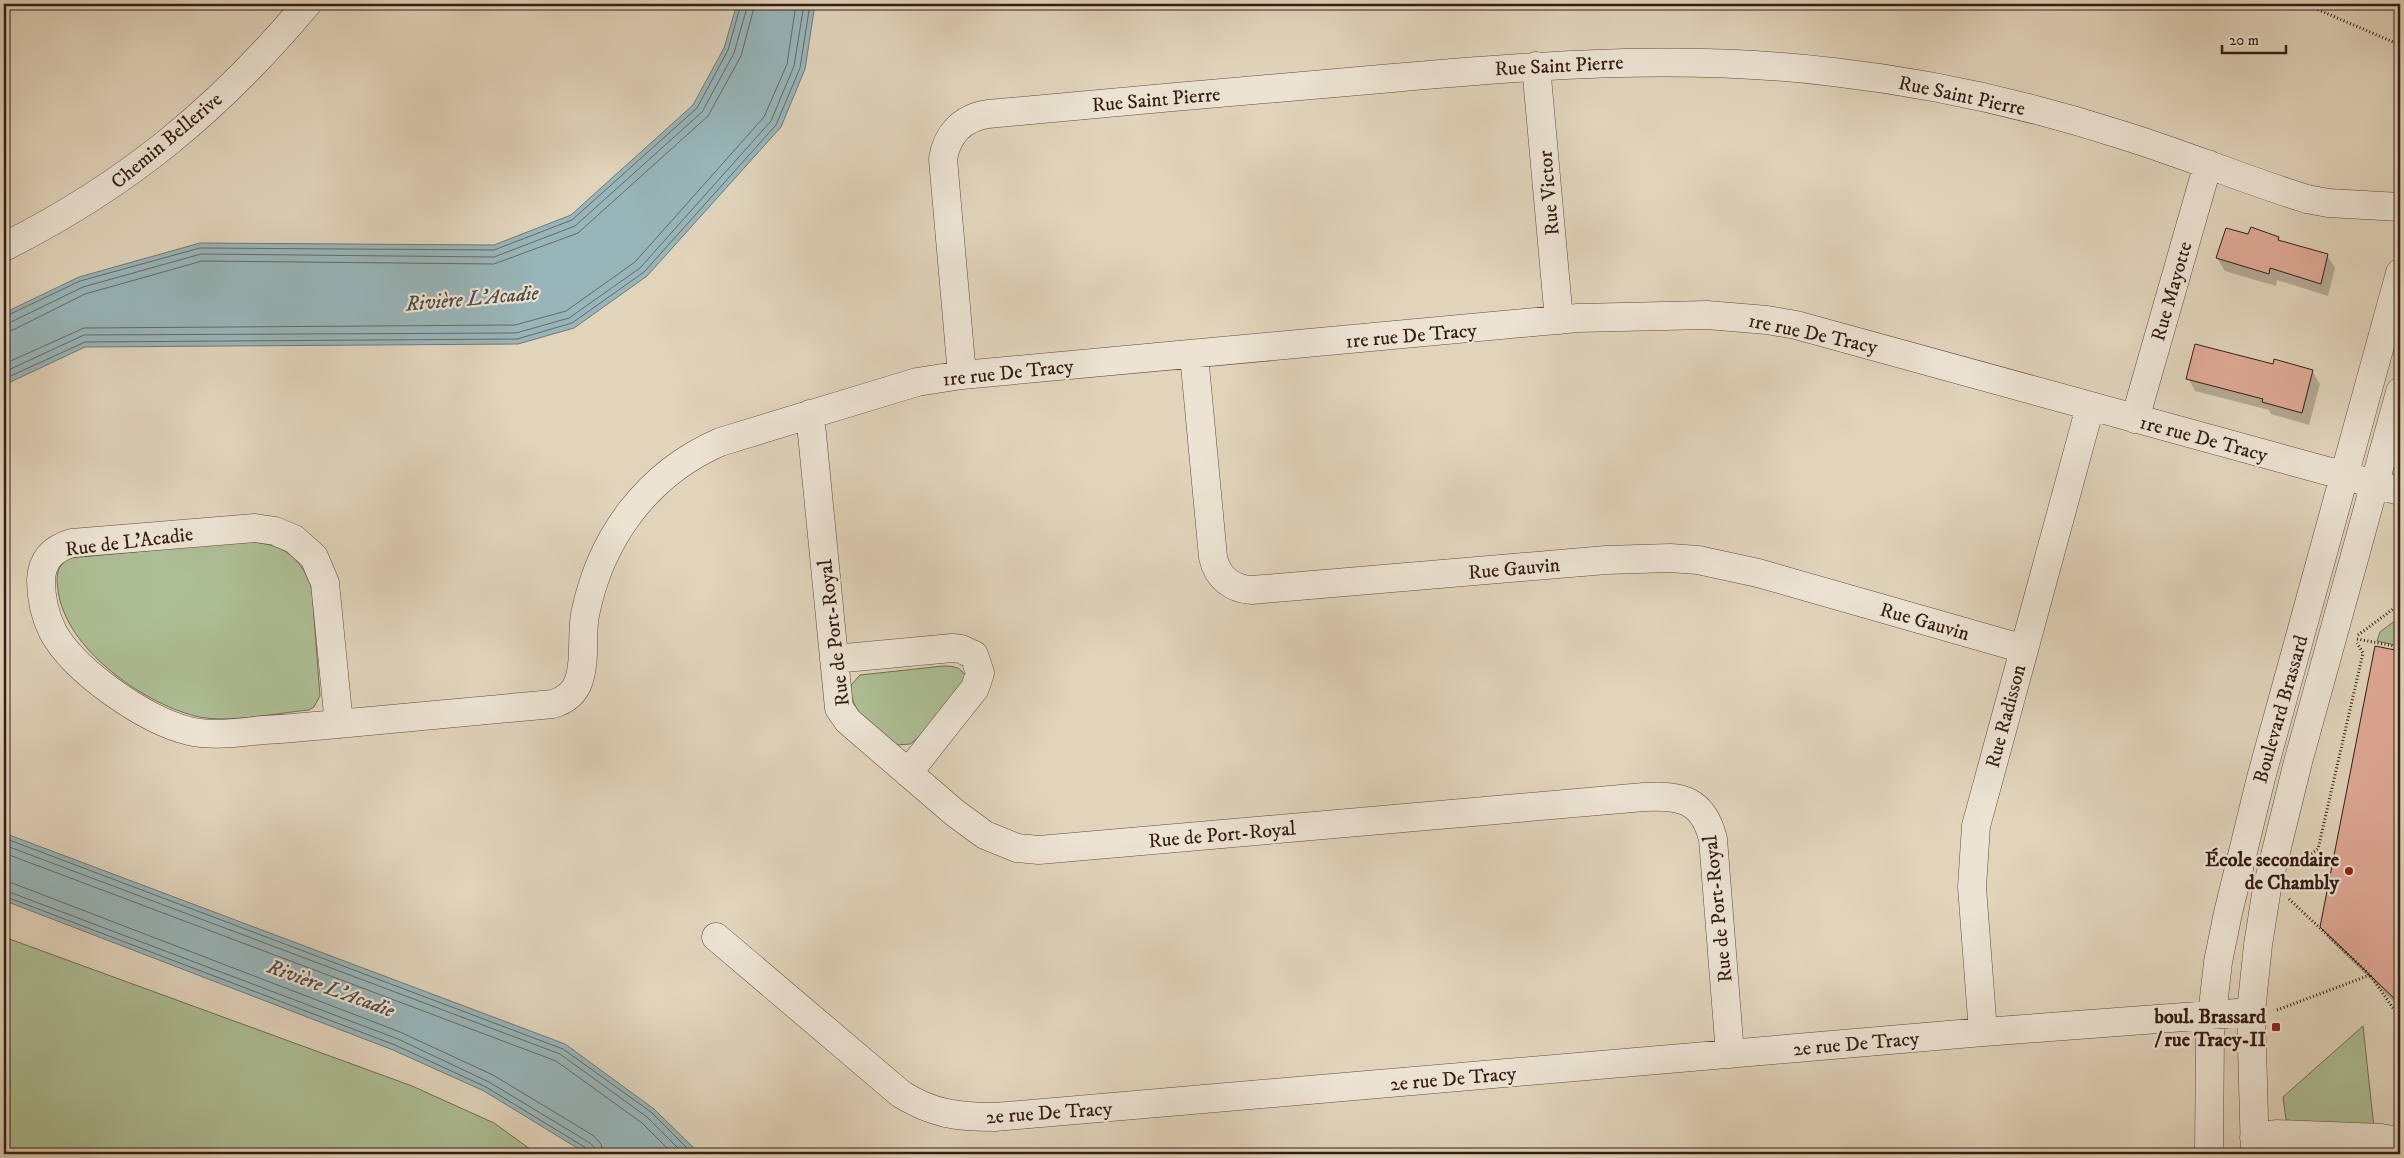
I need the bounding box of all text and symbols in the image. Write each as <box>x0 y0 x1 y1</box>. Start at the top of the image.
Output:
scale bar <box>2222 22 2285 54</box>
text: 20 m <box>2229 31 2259 50</box>
street label: Rue Saint Pierre <box>1494 51 1624 82</box>
street label: Rue Saint Pierre <box>1896 71 2027 122</box>
street label: Rue Saint Pierre <box>1091 82 1221 119</box>
street label: Chemin Bellerive <box>106 87 228 195</box>
street label: Rue Victor <box>1533 149 1566 236</box>
street label: Rue Mayotte <box>2146 239 2199 344</box>
water label: Rivière L'Acadie <box>404 280 540 318</box>
street label: 1re rue De Tracy <box>1746 309 1880 360</box>
street label: 1re rue De Tracy <box>1344 318 1478 355</box>
street label: 1re rue De Tracy <box>941 354 1075 393</box>
street label: 1re rue De Tracy <box>2137 410 2271 469</box>
street label: Rue de L'Acadie <box>64 522 195 563</box>
street label: Rue Gauvin <box>1467 553 1562 586</box>
street label: Rue de Port-Royal <box>813 558 856 708</box>
street label: Rue Gauvin <box>1877 598 1973 647</box>
street label: Boulevard Brassard <box>2248 632 2315 786</box>
street label: Rue Radisson <box>1981 661 2032 771</box>
street label: Rue de Port-Royal <box>1147 817 1297 854</box>
street label: Rue de Port-Royal <box>1698 834 1739 984</box>
place label: École secondaire de Chambly <box>2205 847 2340 896</box>
marker: École secondaire de Chambly <box>2343 865 2355 877</box>
water label: Rivière L'Acadie <box>263 954 399 1024</box>
place label: boul. Brassard / rue Tracy-II <box>2154 1005 2267 1053</box>
marker: boul. Brassard / rue Tracy-II <box>2270 1021 2282 1033</box>
street label: 2e rue De Tracy <box>1792 1026 1921 1062</box>
street label: 2e rue De Tracy <box>1389 1061 1518 1097</box>
street label: 2e rue De Tracy <box>985 1097 1114 1130</box>

